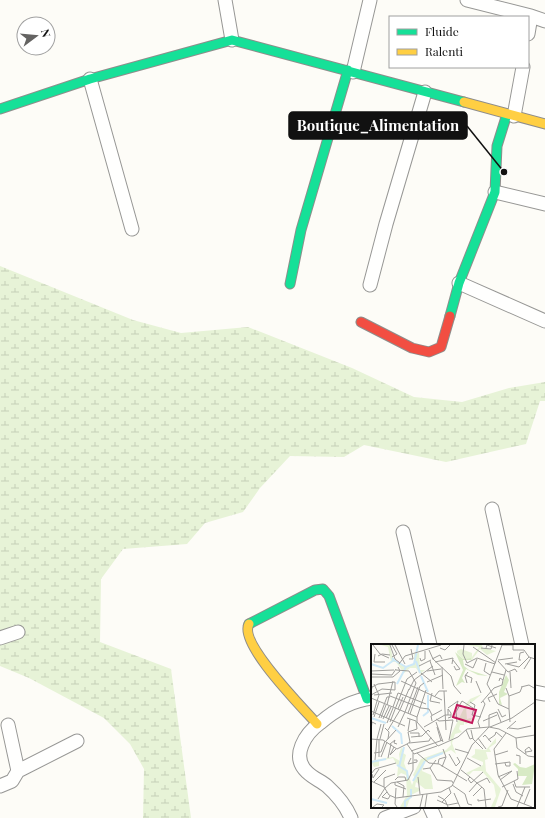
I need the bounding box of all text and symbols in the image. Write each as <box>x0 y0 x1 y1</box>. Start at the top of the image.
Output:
north arrow <box>16 16 56 56</box>
legend <box>389 16 529 68</box>
text: Fluide <box>425 23 459 39</box>
text: N <box>38 27 54 39</box>
text: Ralenti <box>425 43 464 59</box>
callout: Boutique_Alimentation <box>289 112 467 139</box>
text: Boutique_Alimentation <box>297 115 460 135</box>
inset map <box>371 644 535 808</box>

